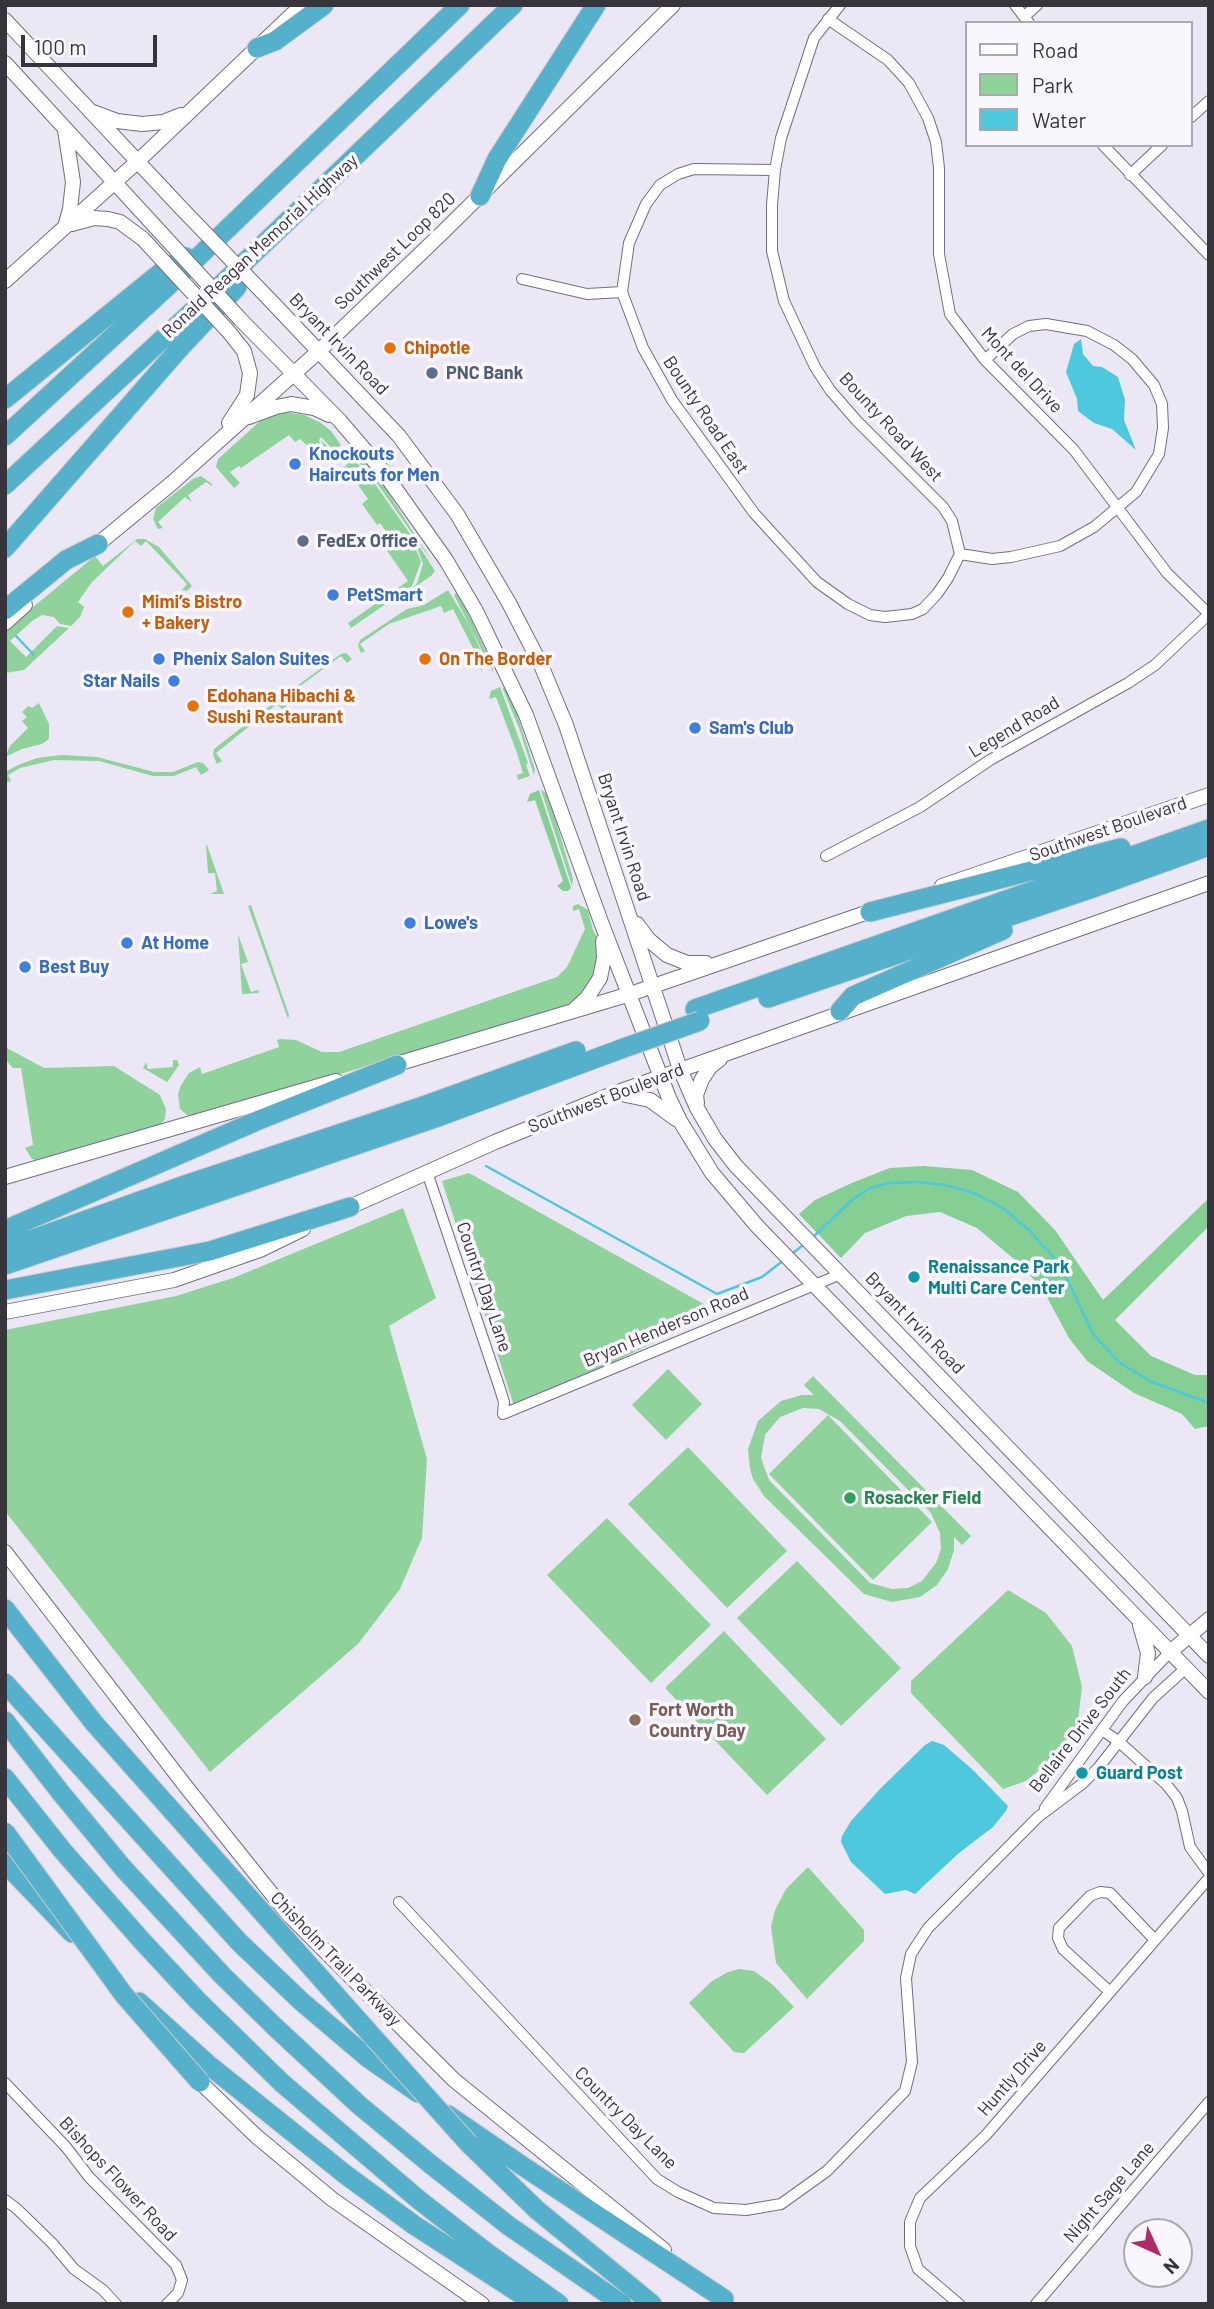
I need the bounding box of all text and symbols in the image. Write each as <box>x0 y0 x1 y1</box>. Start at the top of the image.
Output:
scale bar <box>24 21 161 65</box>
legend <box>965 21 1193 147</box>
text: 100 m <box>34 34 87 59</box>
text: Road <box>1032 37 1078 62</box>
text: Park <box>1032 72 1073 97</box>
text: Water <box>1032 107 1086 132</box>
street label: Ronald Reagan Memorial Highway <box>158 149 362 343</box>
street label: Southwest Loop 820 <box>330 188 460 314</box>
street label: Bryant Irvin Road <box>285 288 393 400</box>
street label: Mont del Drive <box>977 322 1067 418</box>
place label: Chipotle <box>404 337 470 359</box>
marker: Chipotle <box>382 340 398 356</box>
street label: Bounty Road East <box>659 352 753 478</box>
place label: PNC Bank <box>446 362 523 384</box>
marker: PNC Bank <box>424 365 440 381</box>
street label: Bounty Road West <box>835 368 947 486</box>
place label: Knockouts Haircuts for Men <box>309 443 439 486</box>
marker: Knockouts Haircuts for Men <box>287 456 303 472</box>
place label: FedEx Office <box>317 530 418 552</box>
marker: FedEx Office <box>295 533 311 549</box>
place label: PetSmart <box>347 584 423 606</box>
marker: PetSmart <box>325 587 341 603</box>
place label: Mimi’s Bistro + Bakery <box>142 591 242 634</box>
marker: Mimi’s Bistro + Bakery <box>120 604 136 620</box>
place label: Phenix Salon Suites <box>173 648 330 670</box>
place label: On The Border <box>439 648 552 670</box>
marker: Phenix Salon Suites <box>151 651 167 667</box>
marker: On The Border <box>417 651 433 667</box>
place label: Star Nails <box>83 670 160 692</box>
marker: Star Nails <box>166 673 182 689</box>
place label: Edohana Hibachi & Sushi Restaurant <box>207 685 356 728</box>
street label: Legend Road <box>965 692 1063 762</box>
marker: Edohana Hibachi & Sushi Restaurant <box>185 698 201 714</box>
place label: Sam's Club <box>709 717 794 739</box>
marker: Sam's Club <box>687 720 703 736</box>
street label: Bryant Irvin Road <box>593 770 655 904</box>
street label: Southwest Boulevard <box>1026 792 1190 866</box>
place label: Lowe's <box>424 912 478 934</box>
marker: Lowe's <box>402 915 418 931</box>
place label: At Home <box>141 932 209 954</box>
marker: At Home <box>119 935 135 951</box>
place label: Best Buy <box>39 956 109 978</box>
marker: Best Buy <box>17 959 33 975</box>
street label: Southwest Boulevard <box>525 1058 687 1138</box>
street label: Country Day Lane <box>452 1219 516 1355</box>
place label: Renaissance Park Multi Care Center <box>928 1256 1070 1298</box>
street label: Bryant Irvin Road <box>861 1267 969 1379</box>
marker: Renaissance Park Multi Care Center <box>906 1269 922 1285</box>
street label: Bryan Henderson Road <box>580 1282 752 1372</box>
place label: Rosacker Field <box>864 1487 981 1509</box>
marker: Rosacker Field <box>842 1490 858 1506</box>
street label: Bellaire Drive South <box>1025 1663 1135 1797</box>
place label: Fort Worth Country Day <box>649 1699 746 1742</box>
marker: Fort Worth Country Day <box>627 1712 643 1728</box>
place label: Guard Post <box>1096 1762 1183 1784</box>
marker: Guard Post <box>1074 1765 1090 1781</box>
street label: Chisholm Trail Parkway <box>266 1887 406 2031</box>
street label: Huntly Drive <box>973 2036 1051 2120</box>
street label: Country Day Lane <box>570 2062 682 2174</box>
street label: Bishops Flower Road <box>55 2112 181 2246</box>
street label: Night Sage Lane <box>1059 2137 1159 2247</box>
north arrow <box>1123 2218 1193 2288</box>
text: N <box>1159 2254 1184 2279</box>

